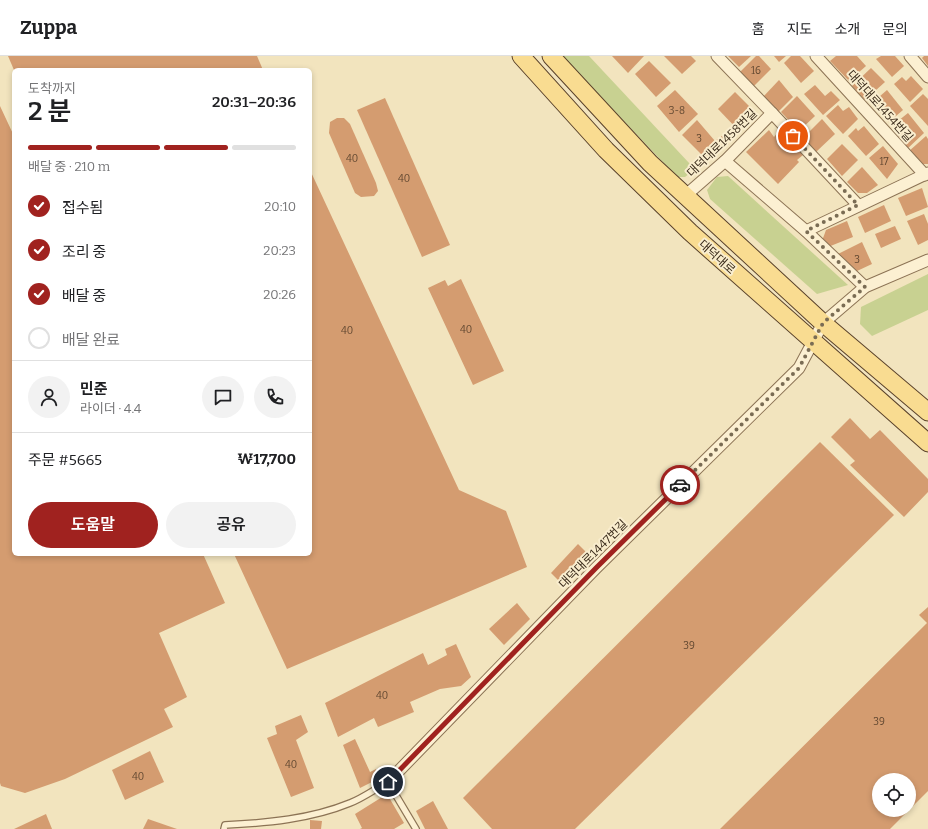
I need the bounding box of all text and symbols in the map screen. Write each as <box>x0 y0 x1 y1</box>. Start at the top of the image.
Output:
text: Zuppa <box>20 16 77 39</box>
text: 홈 <box>752 21 765 38</box>
text: 지도 <box>787 21 812 38</box>
text: 소개 <box>834 21 860 38</box>
text: 문의 <box>882 21 908 38</box>
house number: 16 <box>751 65 761 77</box>
street label: 대덕대로1454번길 <box>844 67 916 145</box>
text: 도착까지 <box>28 81 76 96</box>
text: 20:31–20:36 <box>212 93 296 111</box>
text: 2 분 <box>28 96 71 127</box>
house number: 3-8 <box>669 105 685 117</box>
street label: 대덕대로1458번길 <box>684 106 760 180</box>
pin <box>776 119 810 153</box>
icon: bag <box>782 125 804 147</box>
house number: 3 <box>696 133 702 145</box>
house number: 40 <box>346 153 358 165</box>
house number: 17 <box>880 156 888 168</box>
text: 배달 중 · 210 m <box>28 159 110 174</box>
house number: 40 <box>398 173 410 185</box>
icon: check <box>28 195 50 217</box>
text: 접수됨 <box>62 199 103 217</box>
text: 20:10 <box>264 199 296 214</box>
street label: 대덕대로 <box>696 237 738 277</box>
icon: check <box>28 239 50 261</box>
text: 조리 중 <box>62 243 106 261</box>
text: 20:23 <box>263 243 296 258</box>
house number: 3 <box>854 254 860 266</box>
icon: check <box>28 283 50 305</box>
text: 배달 중 <box>62 287 106 305</box>
text: 20:26 <box>263 287 296 302</box>
house number: 40 <box>460 324 472 336</box>
house number: 40 <box>341 325 353 337</box>
text: 배달 완료 <box>62 331 120 349</box>
button: person <box>28 376 70 418</box>
button: chat <box>202 376 244 418</box>
button: phone <box>254 376 296 418</box>
text: 민준 <box>80 380 108 398</box>
text: 라이더 · 4.4 <box>80 401 141 416</box>
text: ₩17,700 <box>238 450 296 468</box>
text: 주문 #5665 <box>28 451 102 469</box>
courier <box>660 465 700 505</box>
icon: car <box>669 474 691 496</box>
button: 도움말 <box>28 502 158 548</box>
button: 공유 <box>166 502 296 548</box>
street label: 대덕대로1447번길 <box>556 517 630 591</box>
house number: 39 <box>683 640 695 652</box>
house number: 40 <box>376 690 388 702</box>
house number: 39 <box>873 716 885 728</box>
house number: 40 <box>285 759 297 771</box>
pin <box>371 765 405 799</box>
house number: 40 <box>132 771 144 783</box>
icon: home <box>377 771 399 793</box>
map controls <box>872 773 916 817</box>
button: locate <box>872 773 916 817</box>

